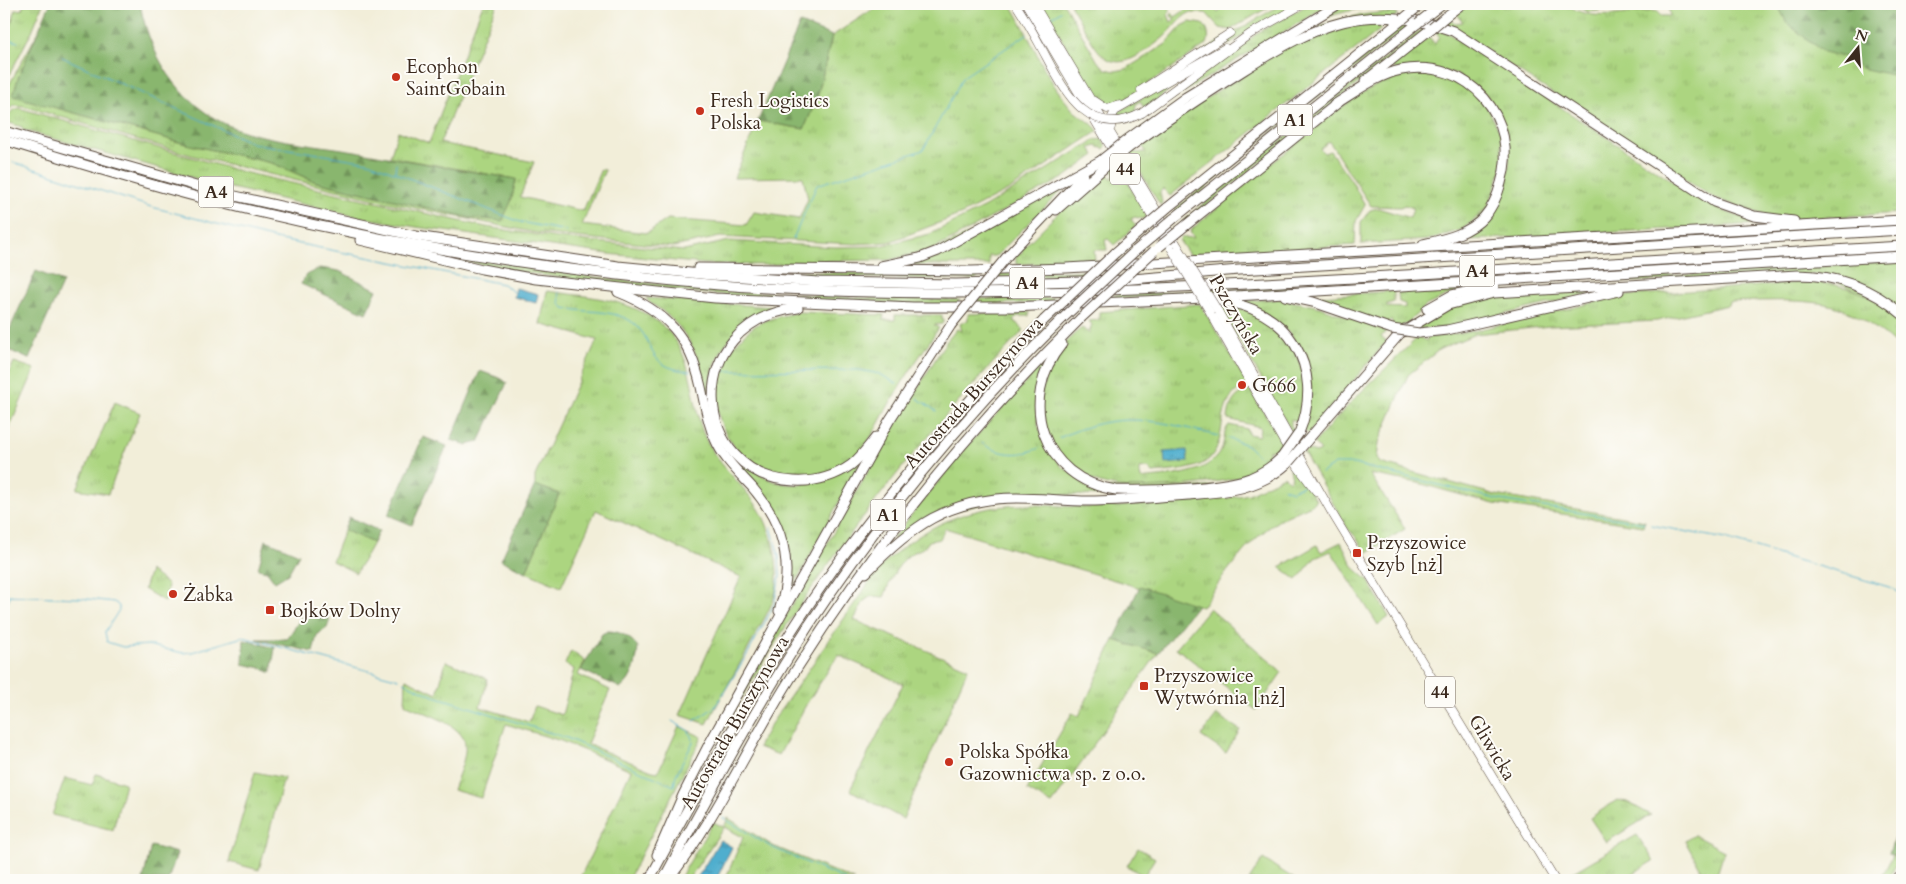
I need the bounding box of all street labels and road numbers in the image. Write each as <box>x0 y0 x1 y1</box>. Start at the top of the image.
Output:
road number: A1 <box>1278 104 1312 136</box>
road number: 44 <box>1110 153 1140 184</box>
road number: A4 <box>198 176 234 208</box>
road number: A4 <box>1460 256 1494 286</box>
road number: A4 <box>1010 268 1044 298</box>
street label: Pszczyńska <box>1203 270 1270 359</box>
street label: Autostrada Bursztynowa <box>898 311 1049 474</box>
road number: A1 <box>870 500 906 530</box>
street label: Autostrada Bursztynowa <box>674 631 795 814</box>
road number: 44 <box>1425 676 1455 708</box>
street label: Gliwicka <box>1462 710 1522 785</box>

